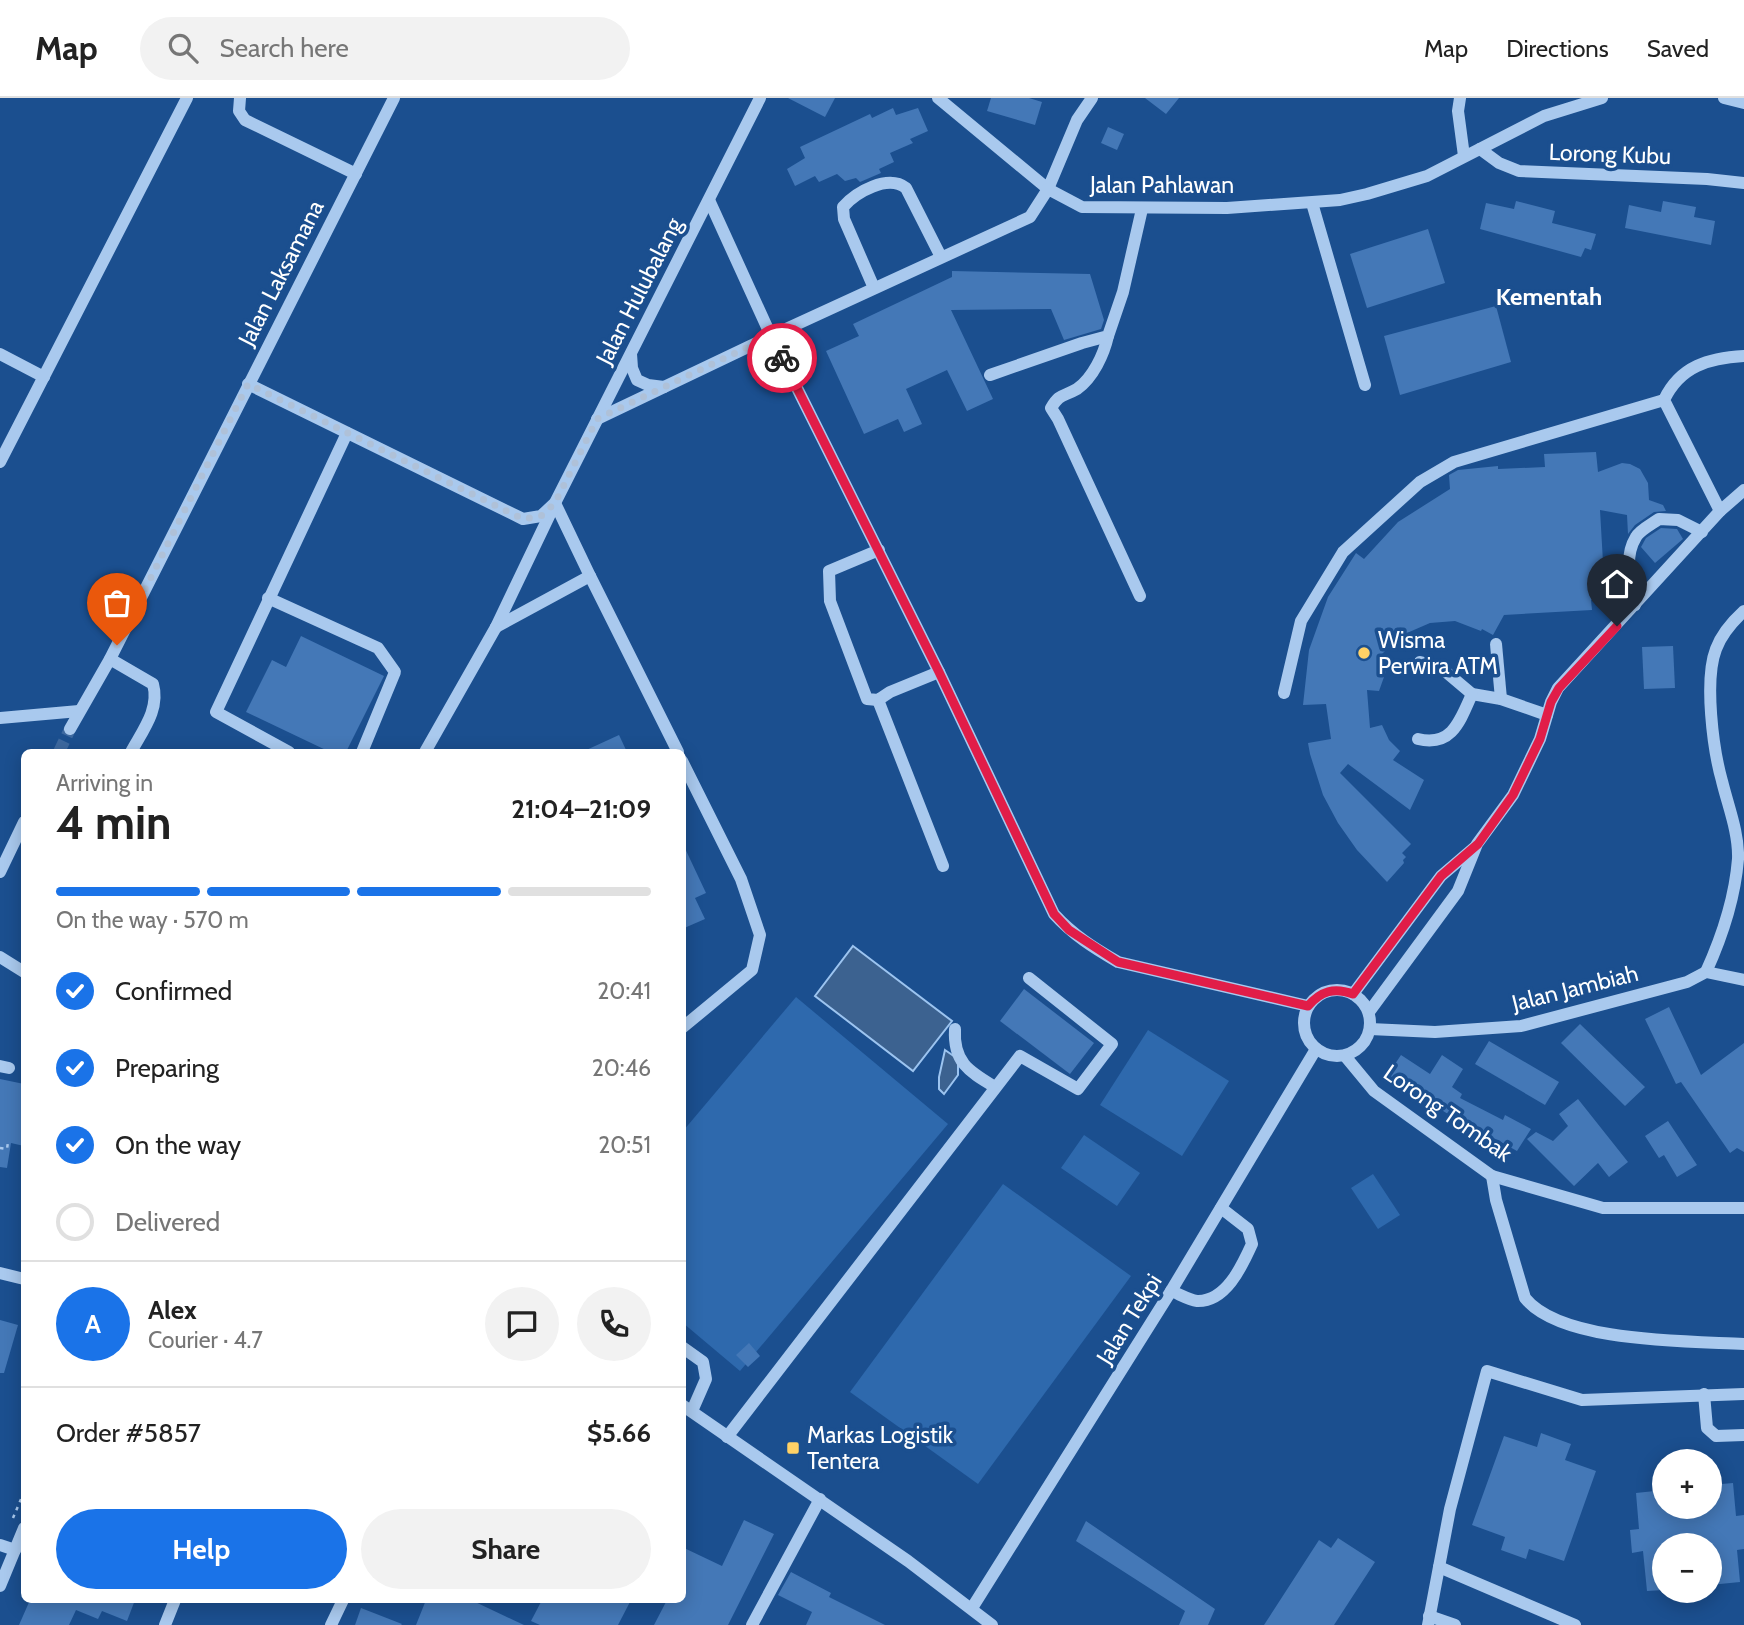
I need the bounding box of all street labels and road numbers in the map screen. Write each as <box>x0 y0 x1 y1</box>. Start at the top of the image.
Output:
street label: Lorong Kubu <box>1548 138 1672 170</box>
street label: Jalan Pahlawan <box>1089 171 1234 199</box>
street label: Jalan Laksamana <box>232 195 330 351</box>
street label: Jalan Hulubalang <box>589 212 688 370</box>
street label: Jalan Jambiah <box>1508 959 1641 1017</box>
street label: Lorong Tombak <box>1378 1058 1518 1168</box>
street label: Jalan Tekpi <box>1090 1269 1168 1370</box>

